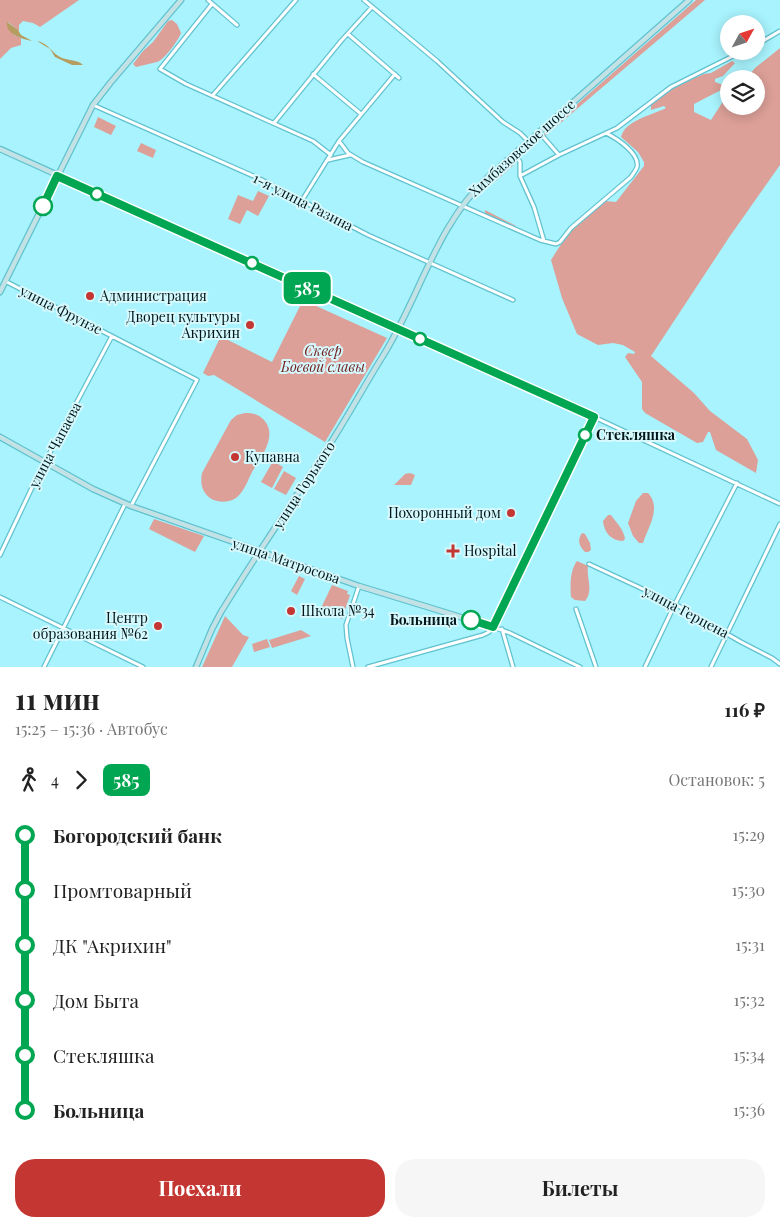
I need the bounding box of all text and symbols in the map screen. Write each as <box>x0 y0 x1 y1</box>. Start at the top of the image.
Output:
north arrow <box>720 15 765 60</box>
map controls <box>720 15 765 115</box>
button: layers <box>720 70 765 115</box>
street label: Химбазовское шоссе <box>464 95 579 201</box>
street label: 1-я улица Разина <box>250 168 357 235</box>
unlabelled marker <box>90 187 104 201</box>
unlabelled marker <box>33 196 53 216</box>
unlabelled marker <box>245 256 259 270</box>
line badge: 585 <box>278 272 336 304</box>
text: 585 <box>294 276 320 300</box>
street label: улица Фрунзе <box>16 280 106 339</box>
place label: Администрация <box>99 286 207 305</box>
marker: Администрация <box>84 290 96 302</box>
place label: Дворец культуры Акрихин <box>127 307 240 342</box>
marker: Дворец культуры Акрихин <box>244 319 256 331</box>
unlabelled marker <box>413 332 427 346</box>
park label: Сквер Боевой славы <box>280 341 365 376</box>
street label: улица Чапаева <box>23 398 85 492</box>
place label: Стекляшка <box>596 425 676 444</box>
marker: Стекляшка <box>578 428 592 442</box>
street label: улица Горького <box>268 437 339 533</box>
place label: Купавна <box>245 447 300 466</box>
marker: Купавна <box>229 451 241 463</box>
place label: Похоронный дом <box>388 503 501 522</box>
marker: Похоронный дом <box>505 507 517 519</box>
street label: улица Матросова <box>229 533 343 588</box>
place label: Hospital <box>464 541 516 560</box>
marker: Hospital <box>446 544 460 558</box>
street label: улица Герцена <box>639 581 732 642</box>
place label: Школа №34 <box>301 601 375 620</box>
marker: Школа №34 <box>285 605 297 617</box>
place label: Центр образования №62 <box>33 608 148 643</box>
place label: Больница <box>390 610 458 629</box>
marker: Больница <box>461 610 481 630</box>
marker: Центр образования №62 <box>152 620 164 632</box>
text: 11 мин <box>15 680 100 717</box>
text: 116 ₽ <box>724 696 765 722</box>
text: 15:25 – 15:36 · Автобус <box>15 718 168 739</box>
icon: walk <box>15 766 43 794</box>
icon: forward <box>67 766 95 794</box>
text: 585 <box>113 768 140 792</box>
text: 4 <box>51 769 59 790</box>
text: Остановок: 5 <box>668 769 765 790</box>
text: Богородский банк <box>53 822 222 848</box>
text: 15:29 <box>733 824 765 845</box>
text: Промтоварный <box>53 877 192 903</box>
text: 15:30 <box>732 879 765 900</box>
text: ДК "Акрихин" <box>53 932 172 958</box>
text: 15:31 <box>735 934 765 955</box>
text: Дом Быта <box>53 987 139 1013</box>
text: 15:32 <box>733 989 765 1010</box>
text: Стекляшка <box>53 1042 154 1068</box>
text: 15:34 <box>733 1044 765 1065</box>
text: Больница <box>53 1097 144 1123</box>
text: 15:36 <box>733 1099 765 1120</box>
button: Поехали <box>15 1159 385 1217</box>
button: Билеты <box>395 1159 765 1217</box>

